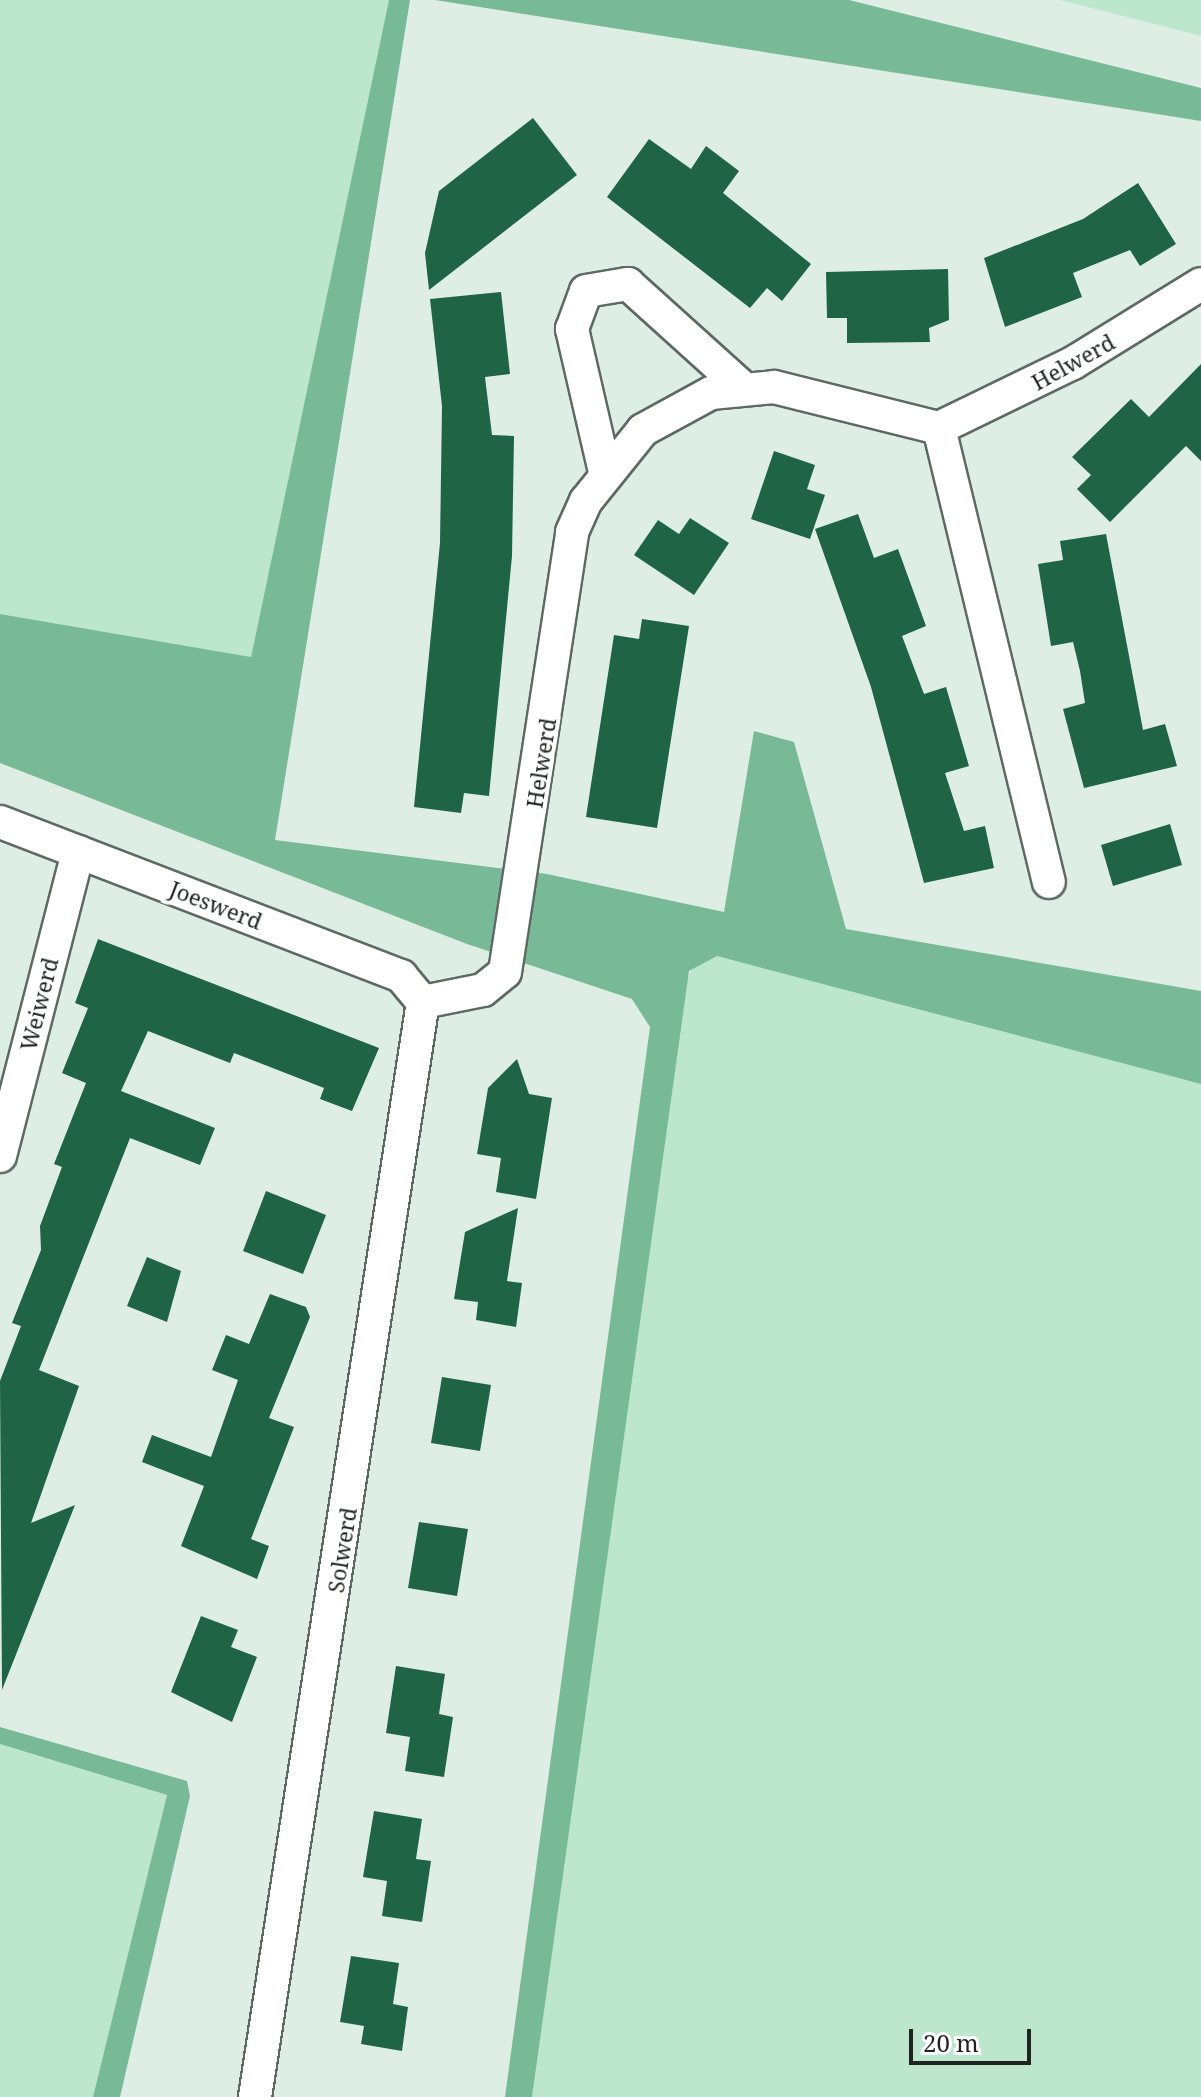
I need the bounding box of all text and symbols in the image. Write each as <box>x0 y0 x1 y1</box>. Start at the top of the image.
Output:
street label: Helwerd <box>1027 328 1119 396</box>
street label: Helwerd <box>521 716 561 810</box>
street label: Joeswerd <box>166 875 266 935</box>
street label: Weiwerd <box>15 955 63 1053</box>
street label: Solwerd <box>322 1505 362 1595</box>
scale bar <box>913 2013 1035 2063</box>
text: 20 m <box>923 2026 979 2059</box>

